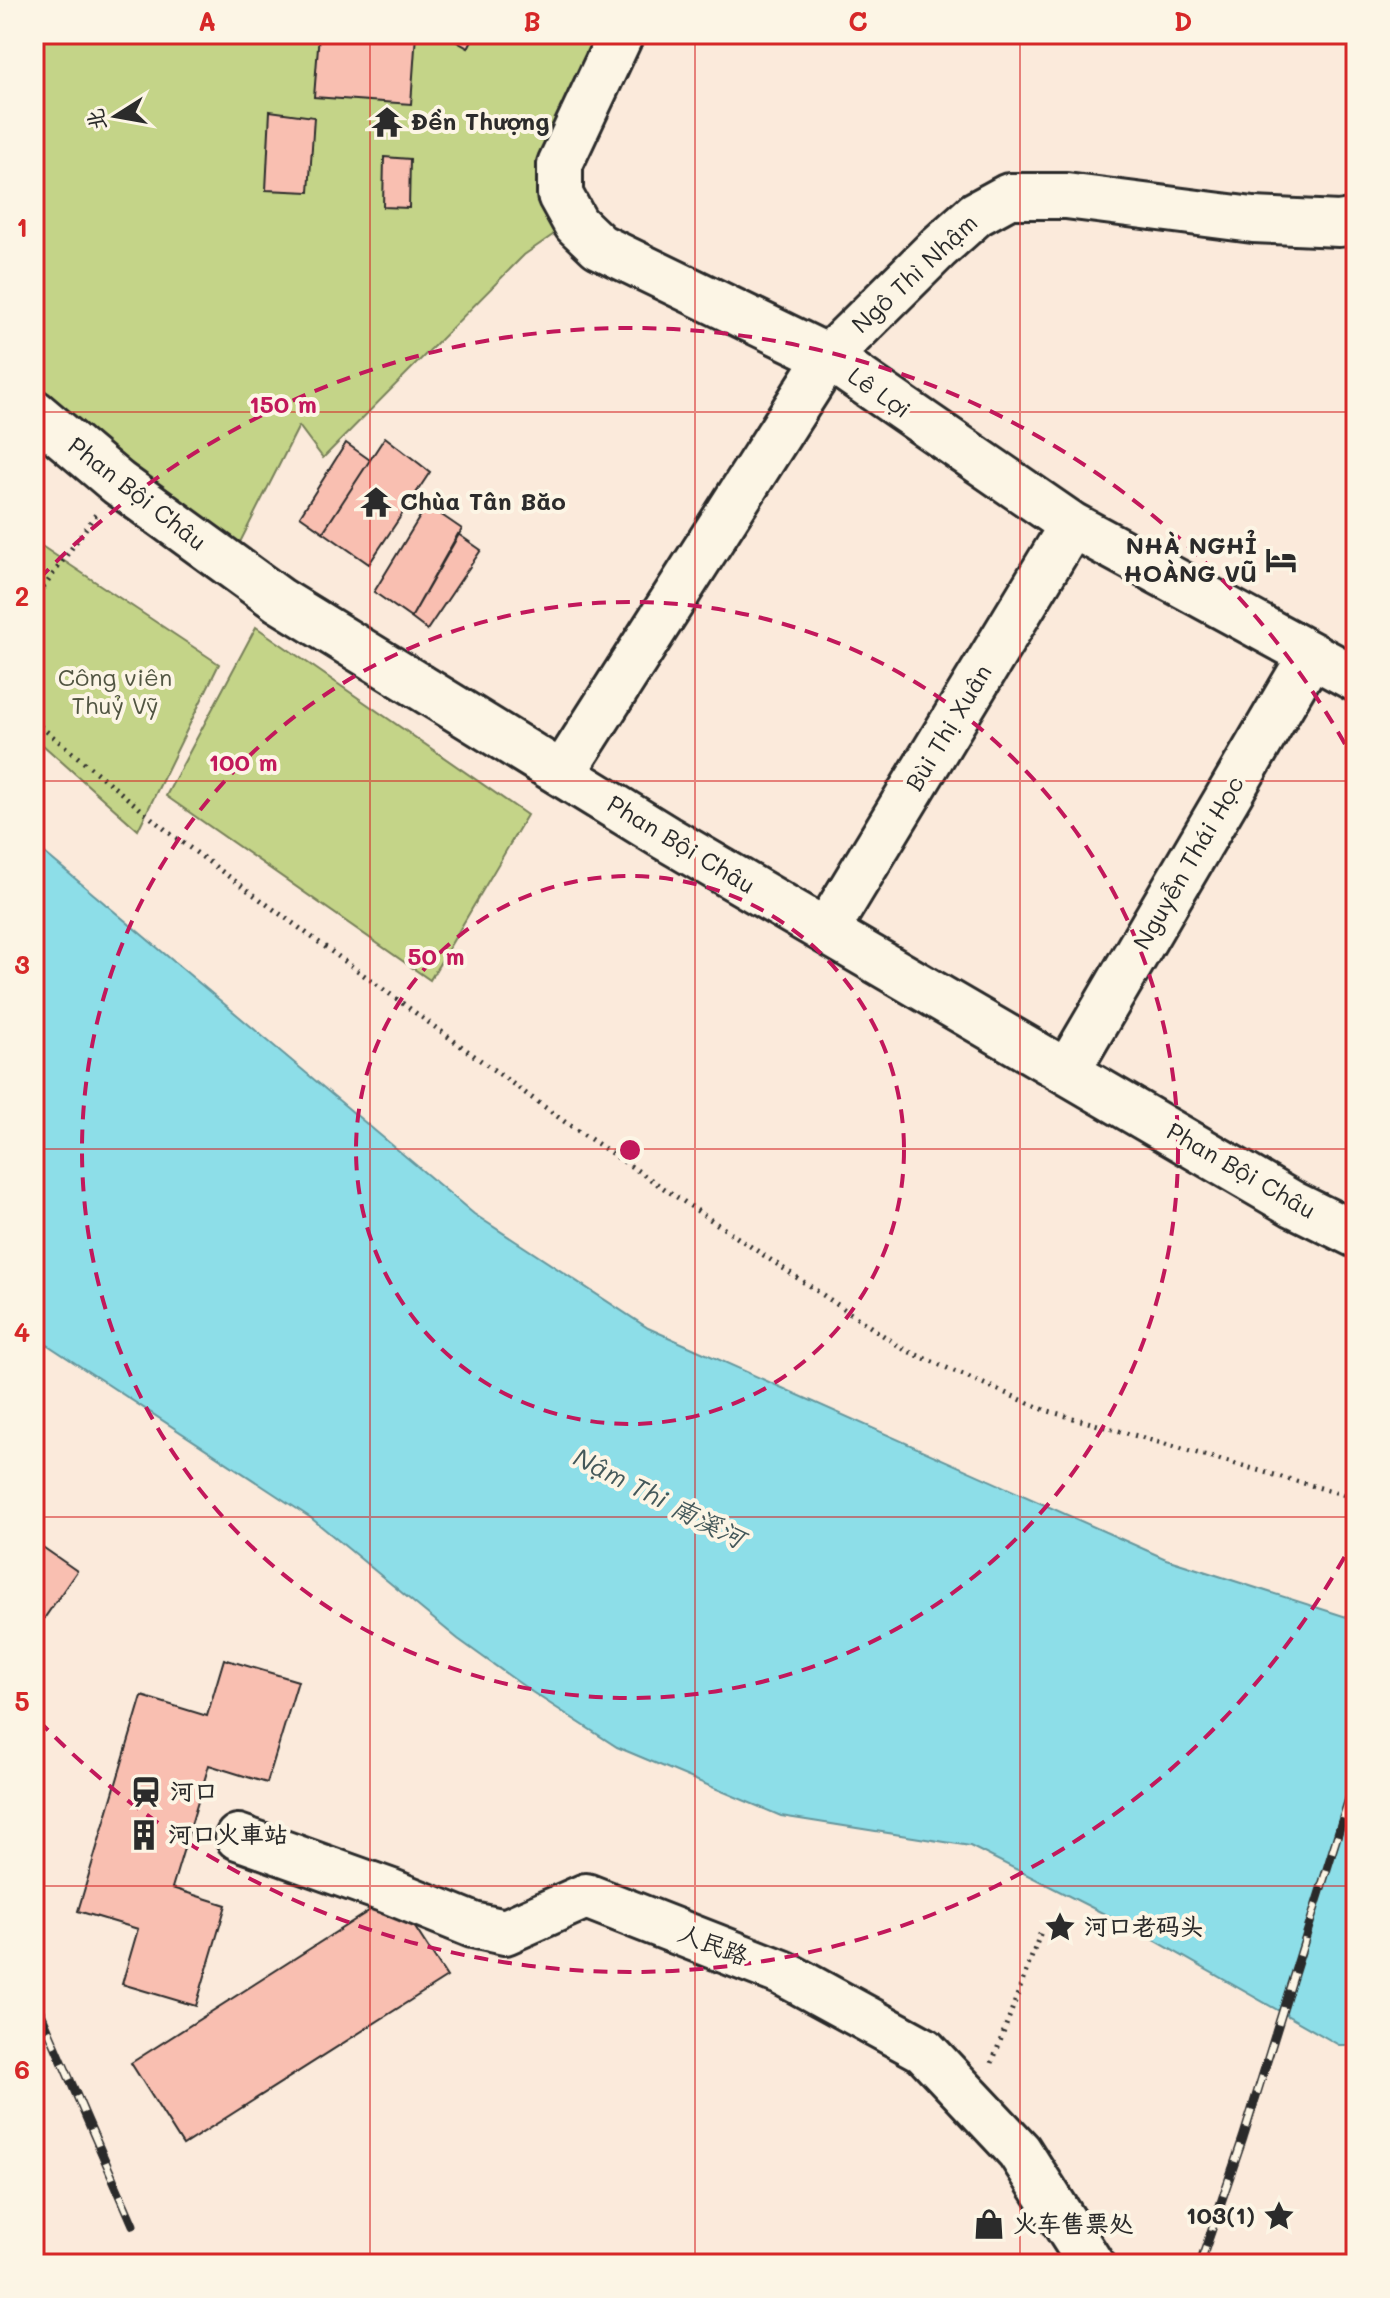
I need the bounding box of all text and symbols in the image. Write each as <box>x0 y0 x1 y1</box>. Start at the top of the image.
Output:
text: A <box>198 4 216 38</box>
text: B <box>523 4 541 38</box>
text: C <box>848 4 868 38</box>
text: D <box>1174 4 1192 38</box>
north arrow <box>76 76 156 156</box>
temple icon: Đền Thượng <box>370 105 404 139</box>
place label: Đền Thượng <box>411 105 549 136</box>
text: 北 <box>80 106 112 133</box>
street label: Ngô Thì Nhậm <box>845 207 983 339</box>
text: 1 <box>16 210 28 244</box>
street label: Lê Lợi <box>843 359 917 424</box>
text: 150 m <box>249 388 317 419</box>
street label: Phan Bội Châu <box>63 429 213 556</box>
temple icon: Chùa Tân Băo <box>359 485 393 519</box>
place label: Chùa Tân Băo <box>400 485 566 516</box>
place label: NHÀ NGHỈ HOÀNG VŨ <box>1123 529 1257 588</box>
hotel icon: NHÀ NGHỈ HOÀNG VŨ <box>1264 543 1298 577</box>
text: 2 <box>15 579 29 613</box>
street label: Bùi Thị Xuân <box>898 658 998 796</box>
park label: Công viên Thuỷ Vỹ <box>58 661 172 720</box>
text: 100 m <box>208 746 278 777</box>
street label: Nguyễn Thái Học <box>1125 770 1250 955</box>
street label: Phan Bội Châu <box>602 787 761 900</box>
text: 50 m <box>407 940 465 971</box>
text: 3 <box>14 947 30 981</box>
street label: Phan Bội Châu <box>1162 1115 1322 1225</box>
centre of rings <box>616 1136 644 1164</box>
text: 4 <box>14 1315 30 1349</box>
water label: Nậm Thi 南溪河 <box>568 1439 754 1557</box>
text: 5 <box>14 1684 30 1718</box>
station icon: 河口 <box>129 1775 163 1809</box>
place label: 河口 <box>170 1775 218 1806</box>
building icon: 河口火車站 <box>127 1818 161 1852</box>
place label: 河口火車站 <box>168 1818 288 1849</box>
place icon: 河口老码头 <box>1043 1910 1077 1944</box>
place label: 河口老码头 <box>1084 1910 1204 1941</box>
street label: 人民路 <box>674 1916 753 1971</box>
text: 6 <box>14 2052 30 2086</box>
place label: 103(1) <box>1186 2199 1255 2230</box>
place icon: 103(1) <box>1262 2199 1296 2233</box>
shop icon: 火车售票处 <box>972 2207 1006 2241</box>
place label: 火车售票处 <box>1013 2207 1134 2238</box>

